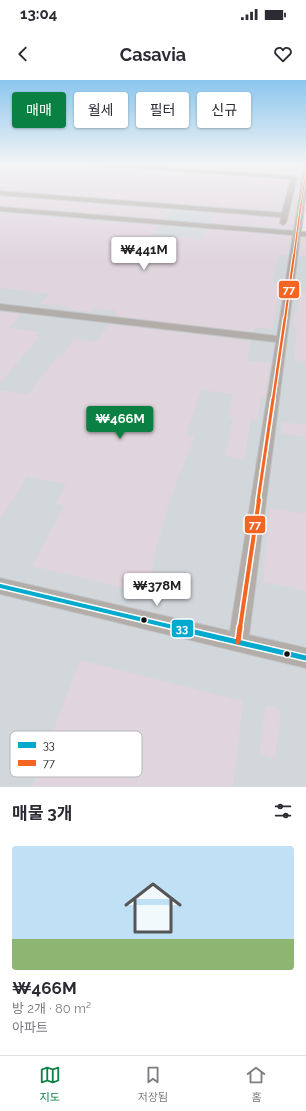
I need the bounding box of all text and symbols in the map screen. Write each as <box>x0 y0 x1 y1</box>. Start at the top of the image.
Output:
text: 13:04 <box>20 5 57 23</box>
icon: back <box>12 43 34 65</box>
icon: heart <box>272 43 294 65</box>
text: Casavia <box>120 44 186 65</box>
chip: 매매 <box>12 92 66 128</box>
chip: 월세 <box>74 92 128 128</box>
chip: 필터 <box>136 92 189 128</box>
chip: 신규 <box>197 92 251 128</box>
pin: ₩441M <box>116 237 172 271</box>
text: ₩441M <box>120 242 168 257</box>
line badge: 77 <box>278 280 300 299</box>
text: 77 <box>283 283 296 296</box>
pin: ₩466M <box>92 406 148 440</box>
text: ₩466M <box>95 411 145 426</box>
line badge: 77 <box>244 515 266 534</box>
text: 77 <box>249 518 262 531</box>
pin: ₩378M <box>129 573 185 607</box>
text: ₩378M <box>133 578 181 593</box>
unlabelled marker <box>139 615 149 625</box>
line badge: 33 <box>171 619 194 638</box>
text: 33 <box>176 623 188 636</box>
unlabelled marker <box>282 649 292 659</box>
legend <box>10 731 142 777</box>
text: 33 <box>43 739 55 752</box>
text: 77 <box>43 757 55 770</box>
icon: filters <box>272 800 294 822</box>
text: 매물 3개 <box>12 803 73 823</box>
icon: home <box>117 872 189 944</box>
text: ₩466M <box>12 978 77 998</box>
text: 방 2개 · 80 m² <box>12 1001 91 1016</box>
text: 아파트 <box>12 1020 48 1035</box>
tab: 지도 <box>39 1064 61 1104</box>
tab: 저장됨 <box>138 1064 168 1104</box>
tab: 홈 <box>245 1064 267 1104</box>

